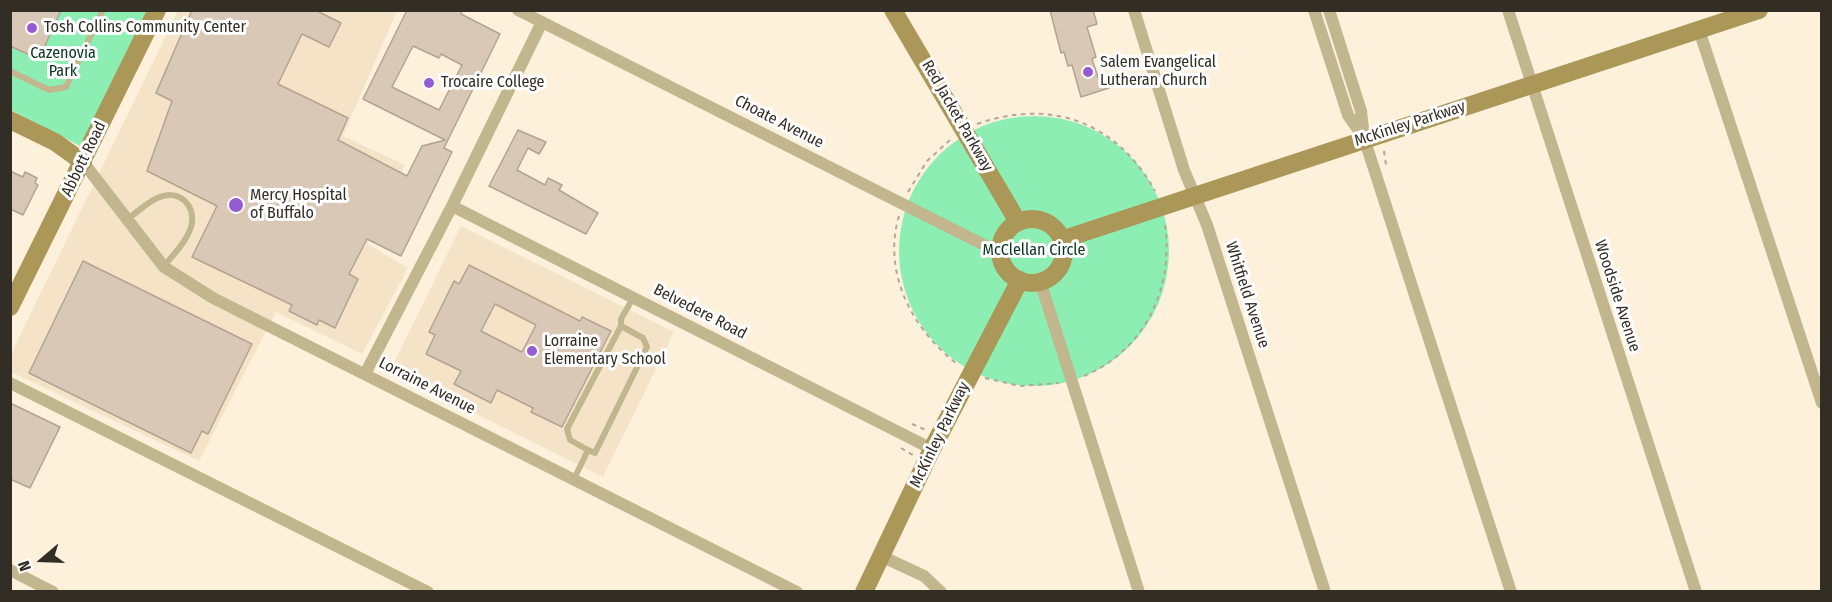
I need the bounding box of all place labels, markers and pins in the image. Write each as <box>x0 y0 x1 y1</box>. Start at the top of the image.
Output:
place label: Tosh Collins Community Center <box>44 18 246 38</box>
marker: Tosh Collins Community Center <box>25 21 39 35</box>
place label: Salem Evangelical Lutheran Church <box>1100 53 1216 91</box>
marker: Salem Evangelical Lutheran Church <box>1081 65 1095 79</box>
place label: Trocaire College <box>441 73 545 93</box>
marker: Trocaire College <box>422 76 436 90</box>
place label: Mercy Hospital of Buffalo <box>250 186 347 224</box>
marker: Mercy Hospital of Buffalo <box>227 196 245 214</box>
place label: Lorraine Elementary School <box>544 332 666 370</box>
marker: Lorraine Elementary School <box>525 344 539 358</box>

